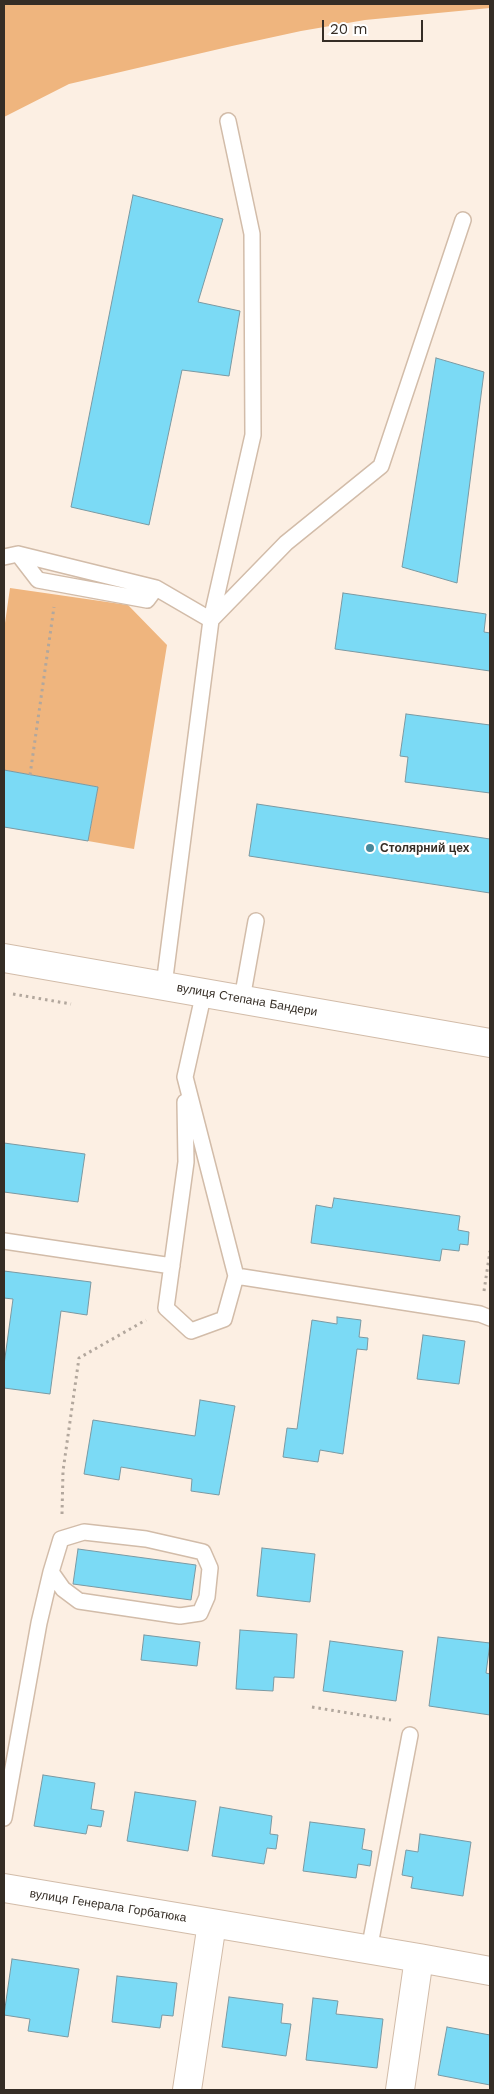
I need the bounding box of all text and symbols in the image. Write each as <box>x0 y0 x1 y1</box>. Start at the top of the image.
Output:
scale bar <box>324 10 425 42</box>
text: 20 m <box>330 20 368 38</box>
place label: Столярний цех <box>380 841 469 855</box>
marker: Столярний цех <box>364 842 376 854</box>
street label: вулиця Степана Бандери <box>176 981 318 1019</box>
street label: вулиця Генерала Горбатюка <box>29 1886 187 1926</box>

